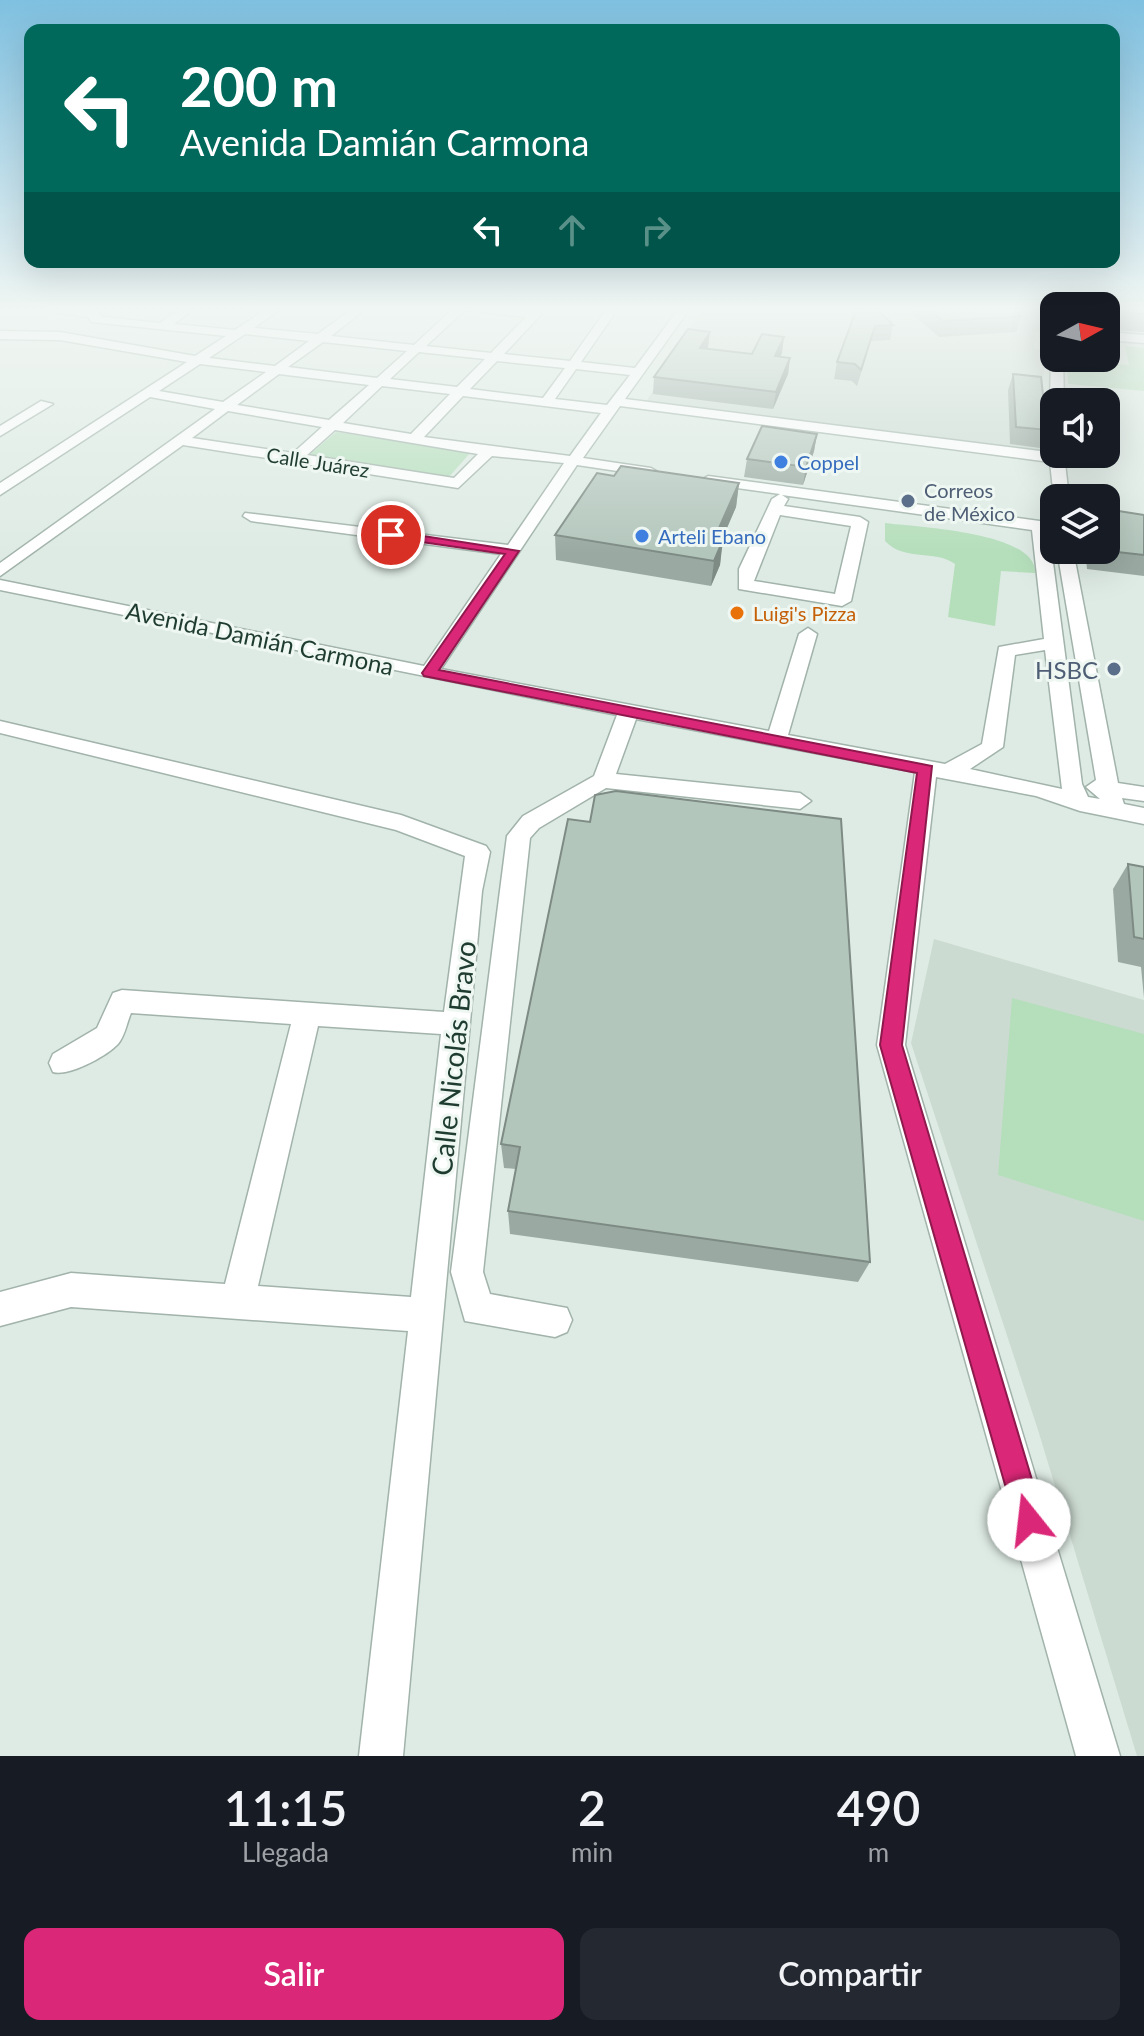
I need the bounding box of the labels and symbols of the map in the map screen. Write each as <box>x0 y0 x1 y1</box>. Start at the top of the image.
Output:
north arrow <box>1040 292 1120 372</box>
street label: Calle Juárez <box>265 442 371 482</box>
place label: Coppel <box>797 450 859 474</box>
marker: Coppel <box>772 453 790 471</box>
place label: Correos de México <box>924 478 1015 525</box>
marker: Correos de México <box>899 492 917 510</box>
pin <box>357 501 425 569</box>
place label: Arteli Ebano <box>658 524 766 548</box>
marker: Arteli Ebano <box>633 527 651 545</box>
street label: Avenida Damián Carmona <box>124 595 396 681</box>
place label: Luigi's Pizza <box>753 601 856 625</box>
marker: Luigi's Pizza <box>728 604 746 622</box>
place label: HSBC <box>1035 655 1098 684</box>
marker: HSBC <box>1105 660 1123 678</box>
street label: Calle Nicolás Bravo <box>424 939 482 1177</box>
position arrow <box>987 1478 1071 1562</box>

